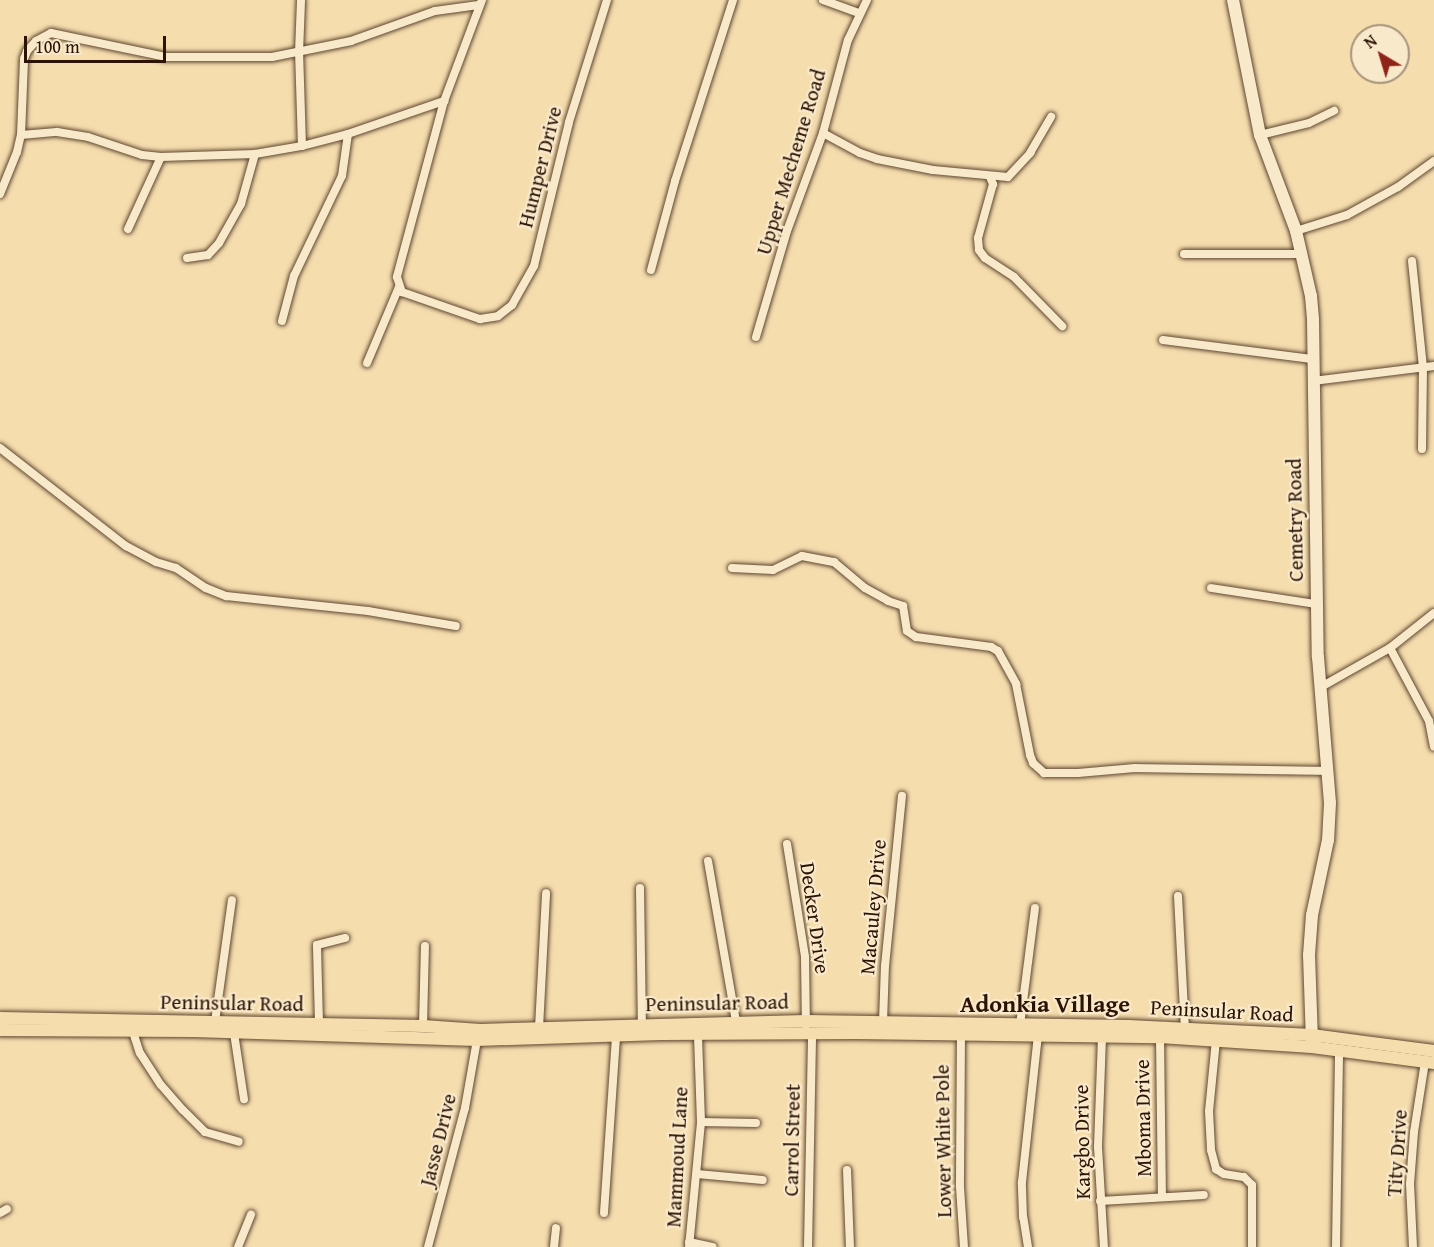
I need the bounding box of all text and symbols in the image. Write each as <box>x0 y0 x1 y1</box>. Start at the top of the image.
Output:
scale bar <box>27 24 170 62</box>
north arrow <box>1350 24 1410 84</box>
text: N <box>1359 29 1382 54</box>
text: 100 m <box>35 33 80 60</box>
street label: Upper Mecheme Road <box>751 66 831 258</box>
street label: Humper Drive <box>513 104 567 230</box>
street label: Cemetry Road <box>1281 458 1309 582</box>
street label: Macauley Drive <box>855 838 891 976</box>
street label: Decker Drive <box>795 861 835 975</box>
street label: Peninsular Road <box>160 989 304 1017</box>
street label: Peninsular Road <box>645 989 789 1017</box>
district label: Adonkia Village <box>960 990 1130 1018</box>
street label: Peninsular Road <box>1150 995 1294 1027</box>
street label: Mboma Drive <box>1129 1059 1157 1177</box>
street label: Lower White Pole <box>929 1064 957 1218</box>
street label: Carrol Street <box>778 1083 806 1197</box>
street label: Kargbo Drive <box>1068 1084 1096 1200</box>
street label: Mammoud Lane <box>661 1086 693 1228</box>
street label: Jasse Drive <box>414 1091 462 1189</box>
street label: Tity Drive <box>1381 1109 1413 1197</box>

